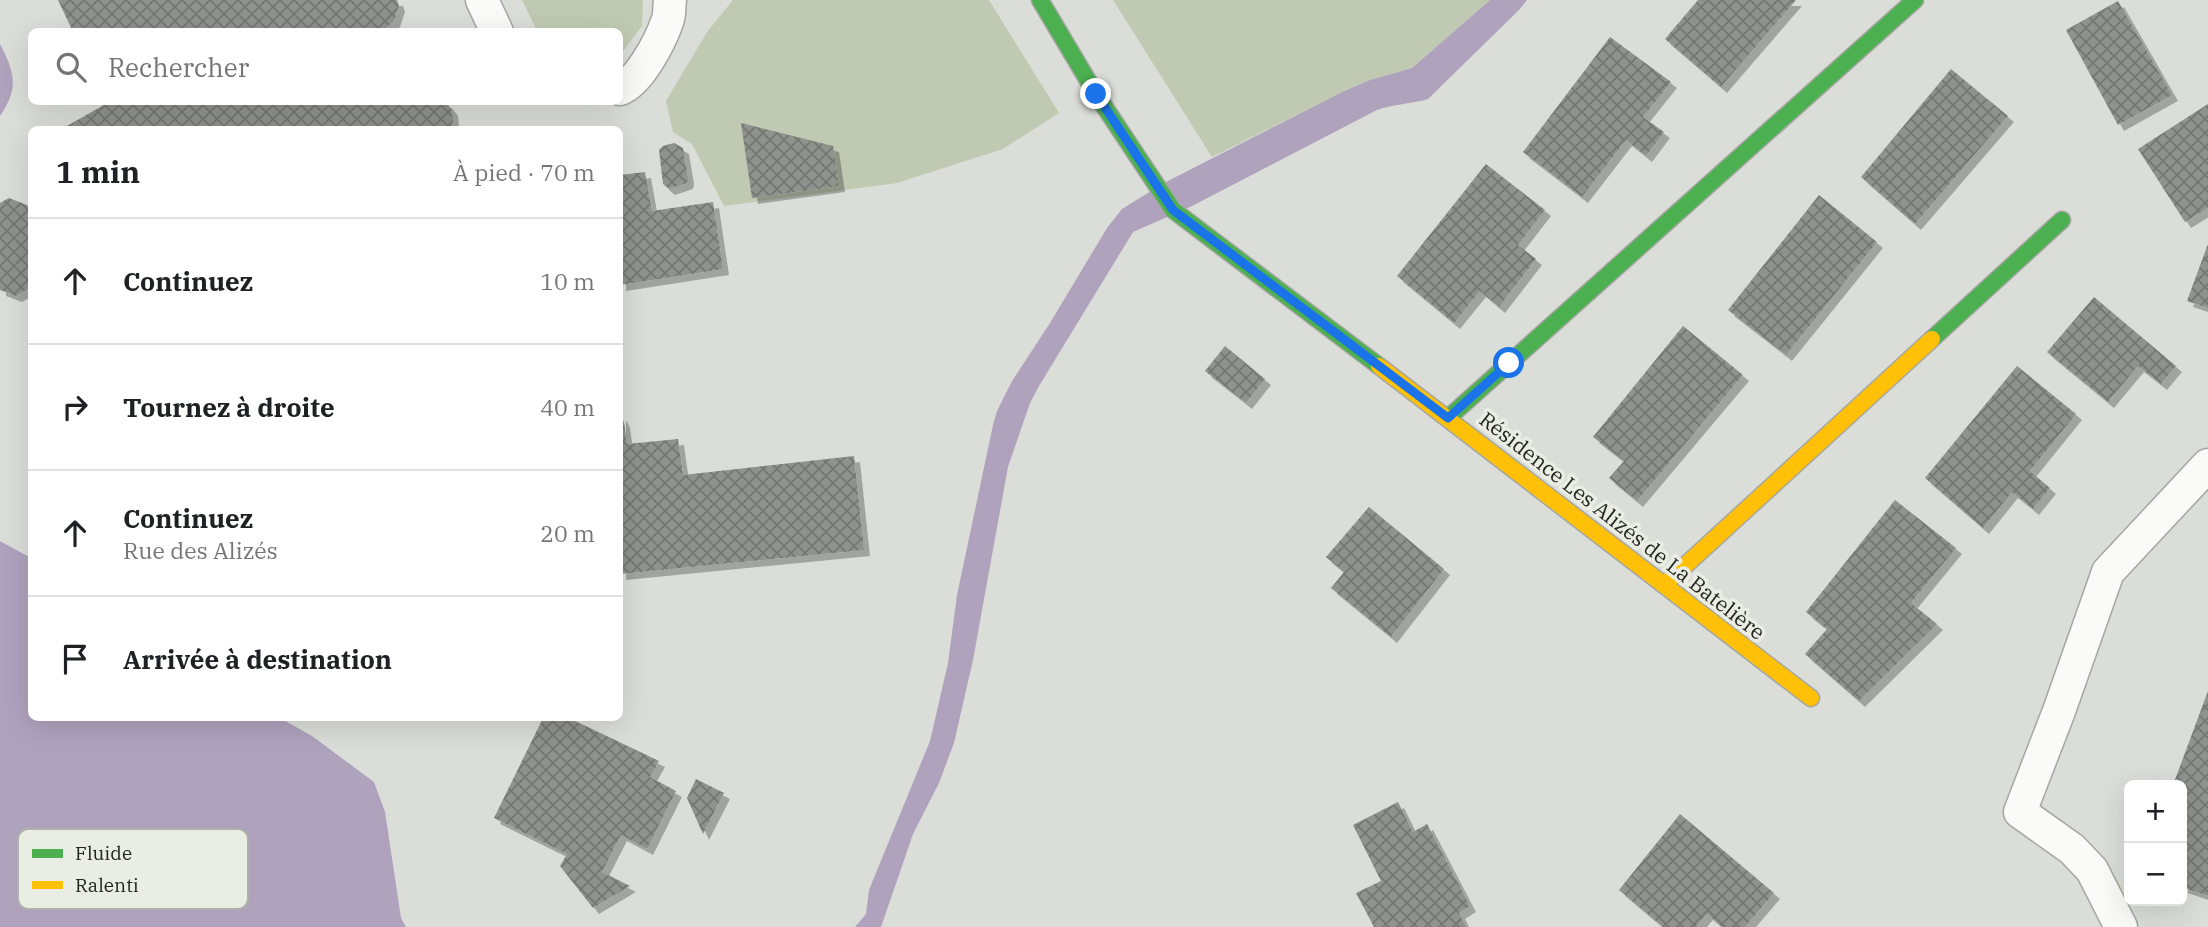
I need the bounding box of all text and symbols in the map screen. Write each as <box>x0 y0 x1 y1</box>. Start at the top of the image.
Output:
search box <box>28 28 623 105</box>
icon: search <box>52 48 90 86</box>
text: Rechercher <box>108 50 249 84</box>
route end <box>1080 78 1111 109</box>
text: 1 min <box>56 152 140 191</box>
text: À pied · 70 m <box>453 157 595 187</box>
icon: ahead <box>56 262 94 300</box>
text: Continuez <box>123 264 253 298</box>
text: 10 m <box>540 266 595 296</box>
route start <box>1493 347 1524 378</box>
icon: right <box>56 388 94 426</box>
text: Tournez à droite <box>123 390 335 424</box>
text: 40 m <box>540 392 595 422</box>
street label: Résidence Les Alizés de La Batelière <box>1474 405 1771 646</box>
text: Continuez <box>123 501 253 535</box>
icon: ahead <box>56 514 94 552</box>
text: 20 m <box>540 518 595 548</box>
text: Rue des Alizés <box>123 535 278 565</box>
icon: arrive <box>56 640 94 678</box>
text: Arrivée à destination <box>123 642 392 676</box>
map controls <box>2124 780 2187 906</box>
button: + <box>2124 780 2187 843</box>
legend <box>18 829 248 909</box>
text: Fluide <box>75 841 132 865</box>
button: − <box>2124 843 2187 906</box>
text: Ralenti <box>75 873 139 897</box>

